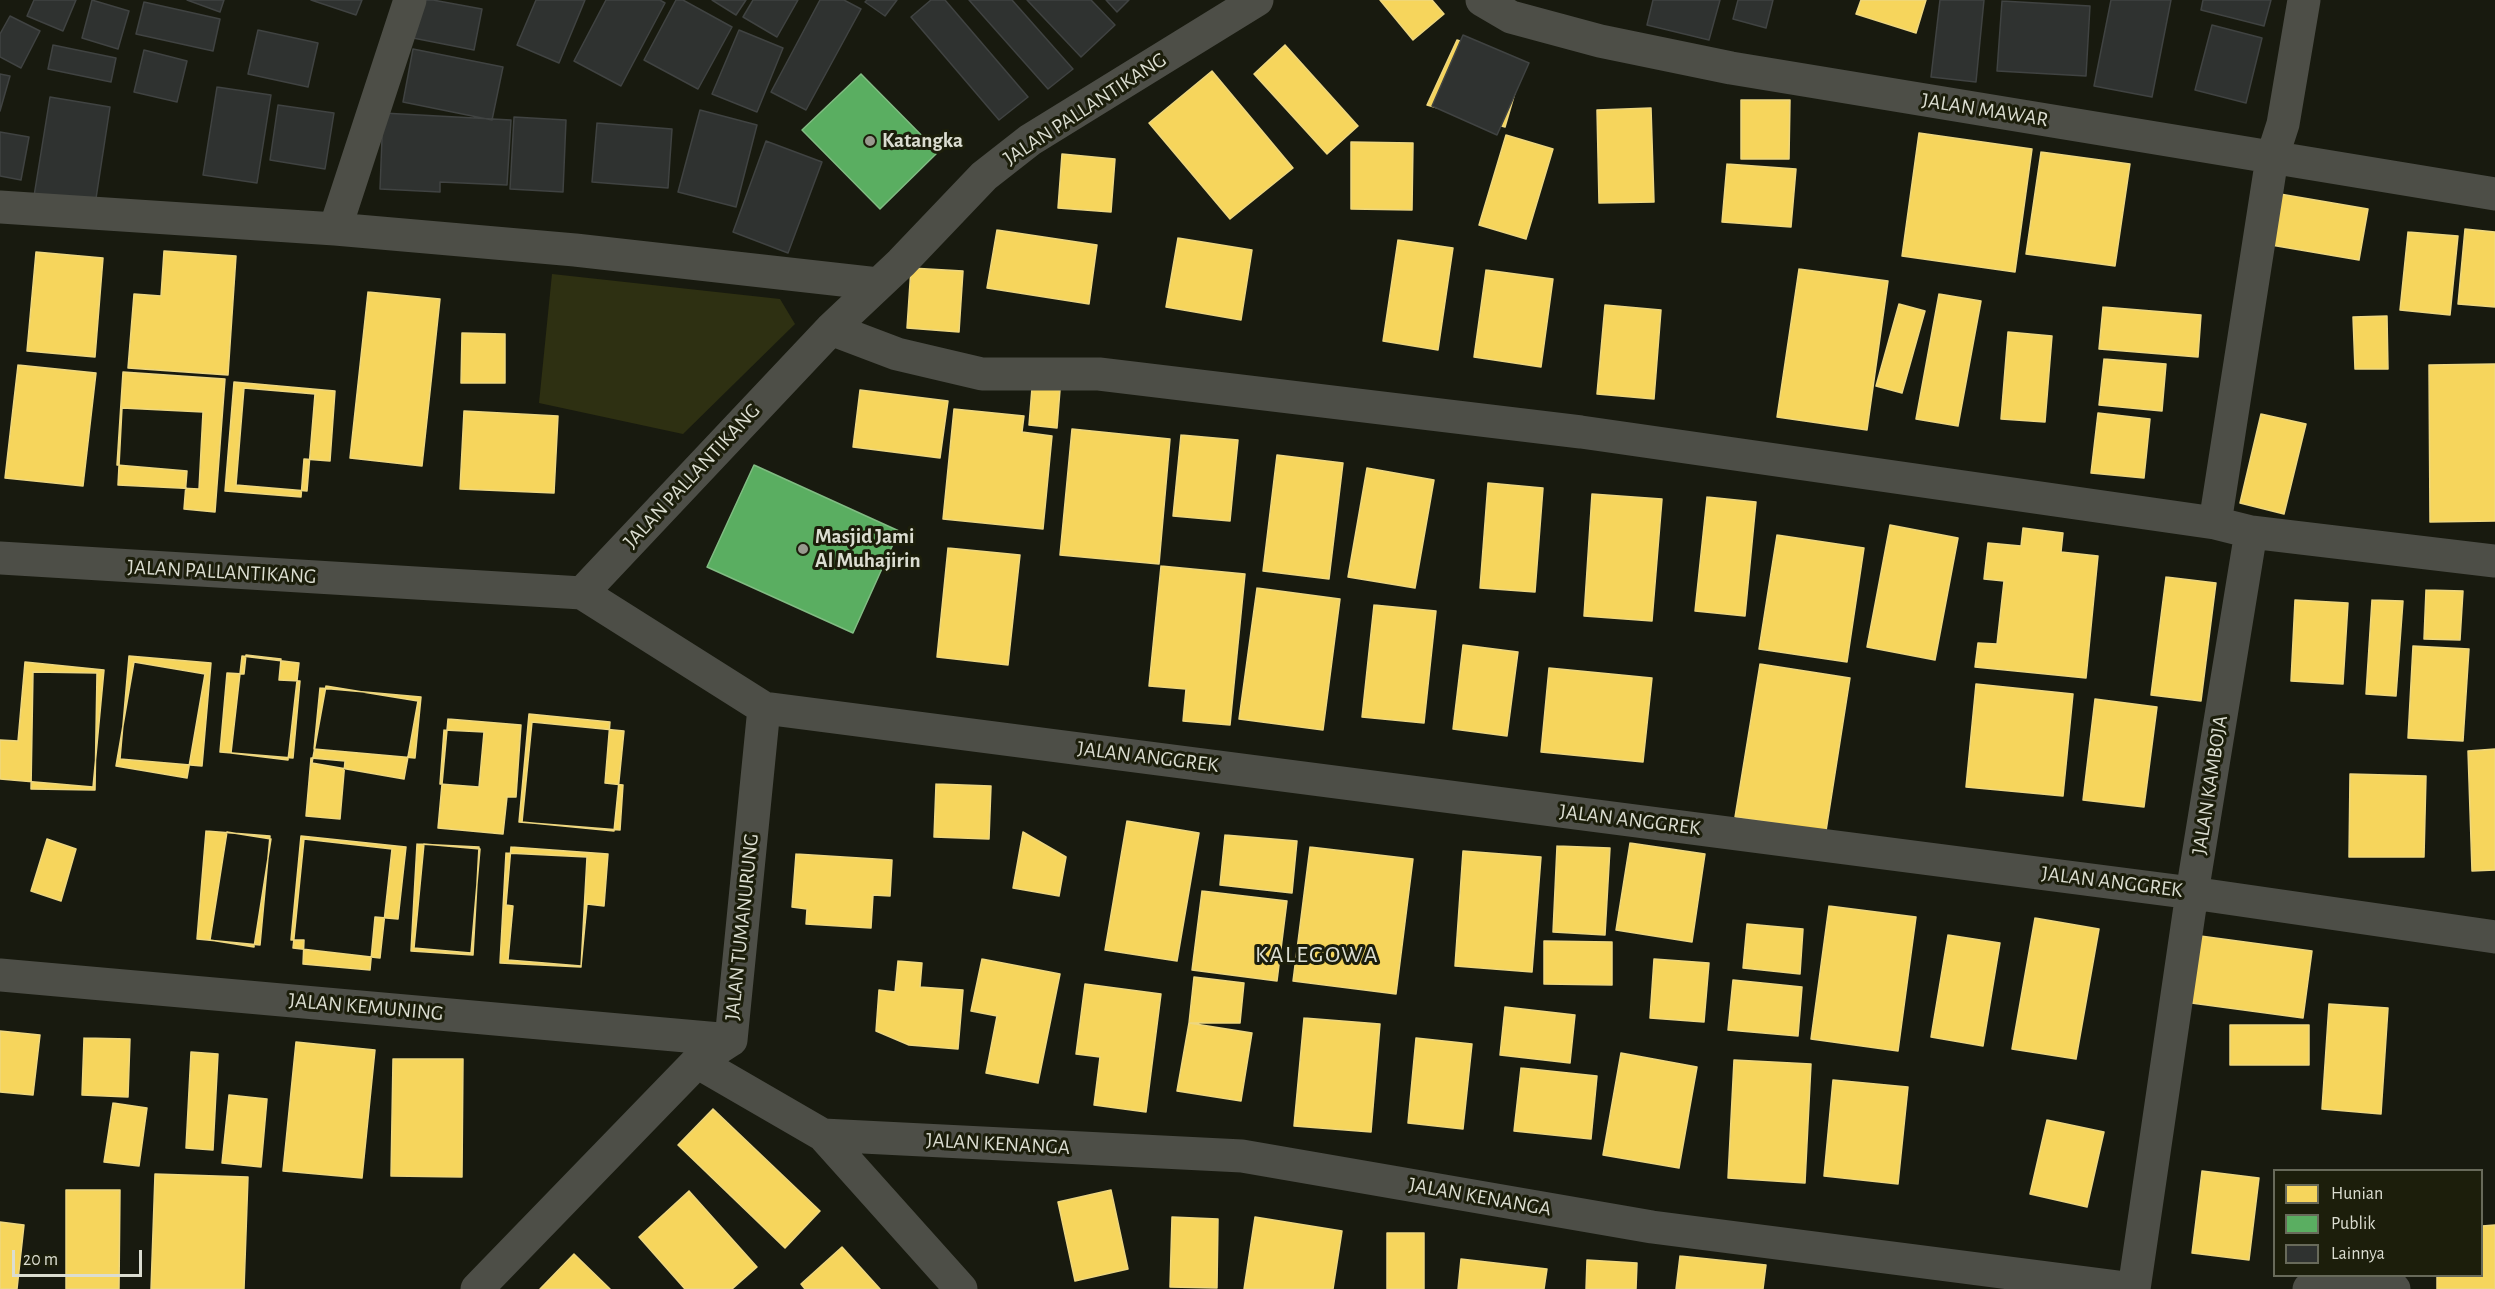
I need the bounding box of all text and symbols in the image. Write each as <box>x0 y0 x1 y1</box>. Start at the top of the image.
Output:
street label: JALAN PALLANTIKANG <box>999 47 1171 171</box>
street label: JALAN MAWAR <box>1920 88 2050 132</box>
place label: Katangka <box>882 128 963 154</box>
marker: Katangka <box>863 134 877 148</box>
street label: JALAN PALLANTIKANG <box>618 398 766 554</box>
place label: Masjid Jami Al Muhajirin <box>815 524 921 574</box>
marker: Masjid Jami Al Muhajirin <box>796 542 810 556</box>
street label: JALAN PALLANTIKANG <box>127 554 317 590</box>
street label: JALAN KAMBOJA <box>2187 714 2233 856</box>
street label: JALAN ANGGREK <box>1076 736 1220 778</box>
street label: JALAN ANGGREK <box>1558 799 1702 841</box>
street label: JALAN TUMANURUNG <box>720 832 764 1022</box>
street label: JALAN ANGGREK <box>2040 861 2184 903</box>
district label: KALEGOWA <box>1255 941 1379 969</box>
street label: JALAN KEMUNING <box>288 988 444 1026</box>
street label: JALAN KENANGA <box>925 1128 1071 1160</box>
legend <box>2273 1169 2483 1277</box>
street label: JALAN KENANGA <box>1407 1172 1553 1222</box>
text: Hunian <box>2331 1185 2383 1203</box>
text: Publik <box>2331 1215 2376 1233</box>
scale bar <box>15 1238 146 1276</box>
text: Lainnya <box>2331 1245 2385 1263</box>
text: 20 m <box>23 1251 58 1269</box>

